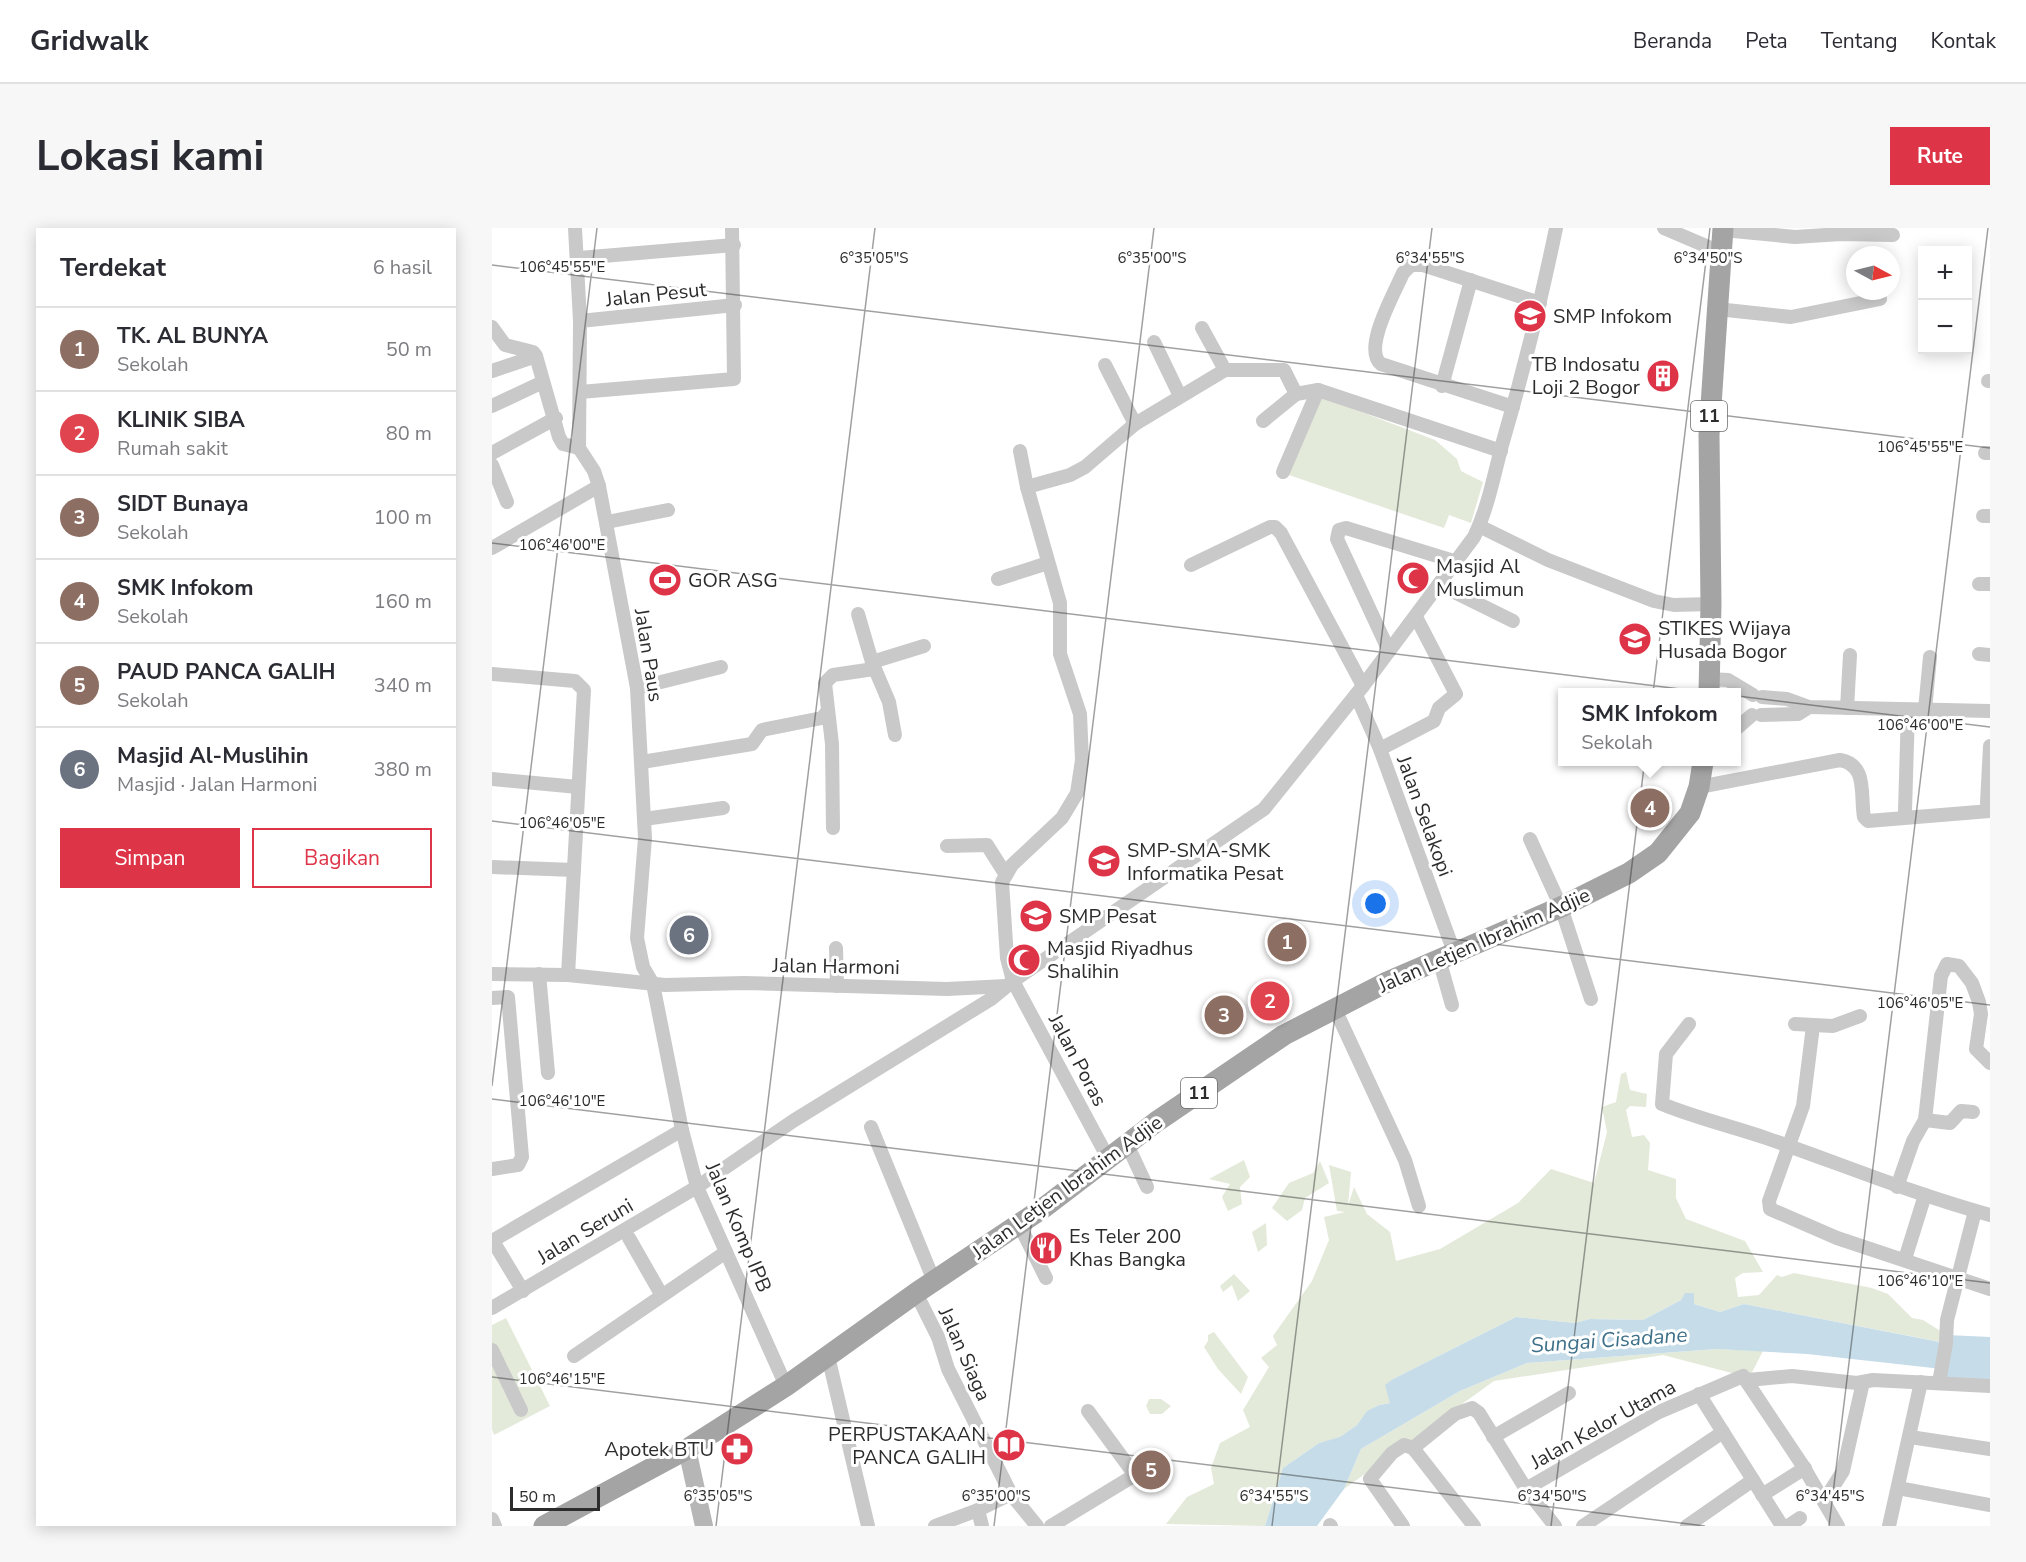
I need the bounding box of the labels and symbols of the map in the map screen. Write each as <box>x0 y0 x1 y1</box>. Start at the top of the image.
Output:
north arrow <box>1846 246 1900 300</box>
text: 6°35'05"S <box>840 248 908 268</box>
text: 6°35'00"S <box>1118 248 1186 268</box>
text: 6°34'55"S <box>1396 248 1464 268</box>
text: 6°34'50"S <box>1674 248 1742 268</box>
text: 106°45'55"E <box>519 257 605 277</box>
street label: Jalan Pesut <box>604 276 709 313</box>
school or university icon: SMP Infokom <box>1512 298 1548 334</box>
place label: SMP Infokom <box>1553 303 1672 330</box>
place label: TB Indosatu Loji 2 Bogor <box>1532 351 1640 401</box>
building icon: TB Indosatu Loji 2 Bogor <box>1645 358 1681 394</box>
road number: 11 <box>1691 401 1727 431</box>
text: 106°45'55"E <box>1877 437 1963 457</box>
text: 106°46'00"E <box>519 535 605 555</box>
place label: Masjid Al Muslimun <box>1436 553 1524 603</box>
mosque icon: Masjid Al Muslimun <box>1395 560 1431 596</box>
sports icon: GOR ASG <box>647 562 683 598</box>
place label: GOR ASG <box>688 567 778 594</box>
street label: Jalan Paus <box>628 606 669 703</box>
place label: STIKES Wijaya Husada Bogor <box>1658 615 1791 665</box>
school or university icon: STIKES Wijaya Husada Bogor <box>1617 621 1653 657</box>
text: 106°46'00"E <box>1877 715 1963 735</box>
street label: Jalan Selakopi <box>1390 751 1459 880</box>
pin: 4 <box>1630 786 1670 830</box>
text: 106°46'05"E <box>519 813 605 833</box>
place label: SMP-SMA-SMK Informatika Pesat <box>1127 837 1284 887</box>
school or university icon: SMP-SMA-SMK Informatika Pesat <box>1086 843 1122 879</box>
street label: Jalan Letjen Ibrahim Adjie <box>1373 882 1594 1000</box>
your location <box>1361 889 1390 918</box>
school or university icon: SMP Pesat <box>1018 898 1054 934</box>
place label: SMP Pesat <box>1059 903 1157 930</box>
pin: 6 <box>670 912 708 958</box>
pin: 1 <box>1268 920 1306 964</box>
place label: Masjid Riyadhus Shalihin <box>1047 935 1193 985</box>
mosque icon: Masjid Riyadhus Shalihin <box>1006 942 1042 978</box>
street label: Jalan Harmoni <box>771 952 900 981</box>
pin: 2 <box>1250 978 1290 1024</box>
pin: 3 <box>1204 992 1244 1038</box>
text: 106°46'05"E <box>1877 993 1963 1013</box>
street label: Jalan Poras <box>1042 1009 1113 1111</box>
road number: 11 <box>1181 1078 1217 1108</box>
text: 106°46'10"E <box>519 1091 605 1111</box>
street label: Jalan Letjen Ibrahim Adjie <box>966 1109 1168 1266</box>
street label: Jalan Komp IPB <box>699 1157 778 1296</box>
street label: Jalan Seruni <box>531 1192 638 1271</box>
place label: Es Teler 200 Khas Bangka <box>1069 1223 1186 1273</box>
restaurant icon: Es Teler 200 Khas Bangka <box>1028 1230 1064 1266</box>
text: 106°46'10"E <box>1877 1271 1963 1291</box>
street label: Jalan Siaga <box>931 1302 997 1405</box>
water label: Sungai Cisadane <box>1530 1321 1688 1359</box>
text: 106°46'15"E <box>519 1369 605 1389</box>
street label: Jalan Kelor Utama <box>1525 1373 1681 1476</box>
place label: PERPUSTAKAAN PANCA GALIH <box>828 1421 986 1471</box>
library icon: PERPUSTAKAAN PANCA GALIH <box>991 1427 1027 1463</box>
pharmacy icon: Apotek BTU <box>719 1431 755 1467</box>
place label: Apotek BTU <box>604 1436 714 1463</box>
pin: 5 <box>1132 1448 1170 1492</box>
scale bar <box>510 1484 600 1512</box>
text: 6°35'05"S <box>684 1486 752 1506</box>
text: 6°35'00"S <box>962 1486 1030 1506</box>
text: 6°34'55"S <box>1240 1486 1308 1506</box>
text: 6°34'50"S <box>1518 1486 1586 1506</box>
text: 6°34'45"S <box>1796 1486 1864 1506</box>

